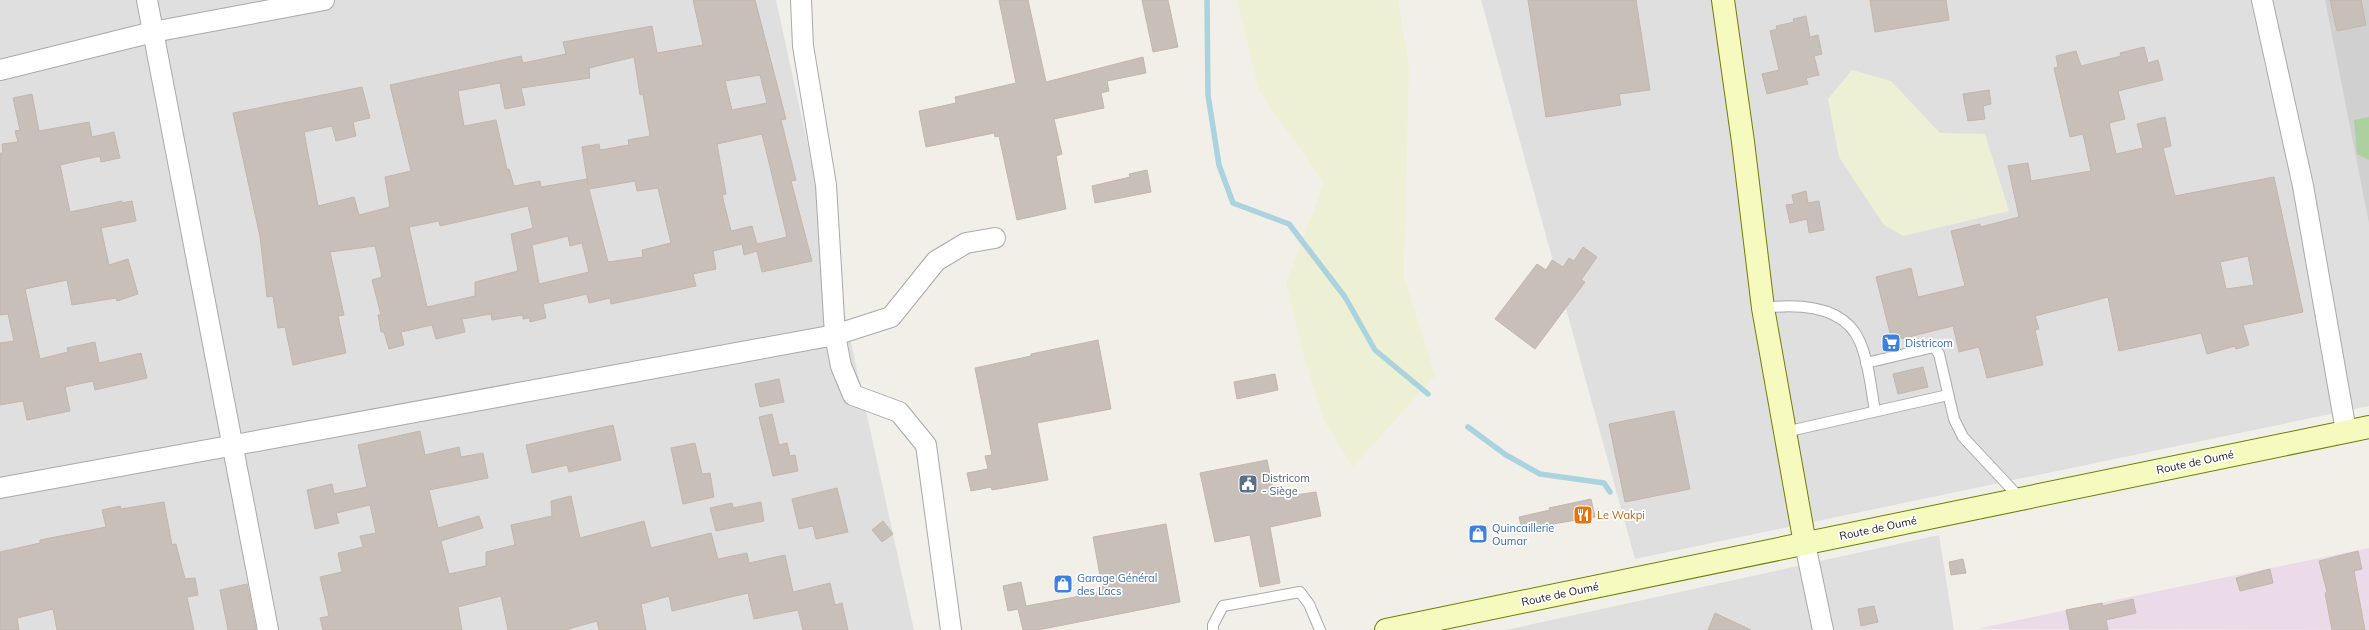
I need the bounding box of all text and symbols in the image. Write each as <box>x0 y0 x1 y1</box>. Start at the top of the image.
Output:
supermarket icon: Districom <box>1880 332 1902 354</box>
place label: Districom <box>1905 336 1953 350</box>
street label: Route de Oumé <box>2155 447 2235 477</box>
place label: Districom - Siège <box>1262 471 1310 498</box>
public building icon: Districom - Siège <box>1237 473 1259 495</box>
restaurant icon: Le Wakpi <box>1572 504 1594 526</box>
place label: Le Wakpi <box>1597 508 1645 522</box>
street label: Route de Oumé <box>1838 513 1918 543</box>
place label: Quincaillerie Oumar <box>1492 521 1554 548</box>
shop icon: Quincaillerie Oumar <box>1467 523 1489 545</box>
place label: Garage Général des Lacs <box>1077 571 1157 598</box>
shop icon: Garage Général des Lacs <box>1052 573 1074 595</box>
street label: Route de Oumé <box>1520 579 1600 609</box>

